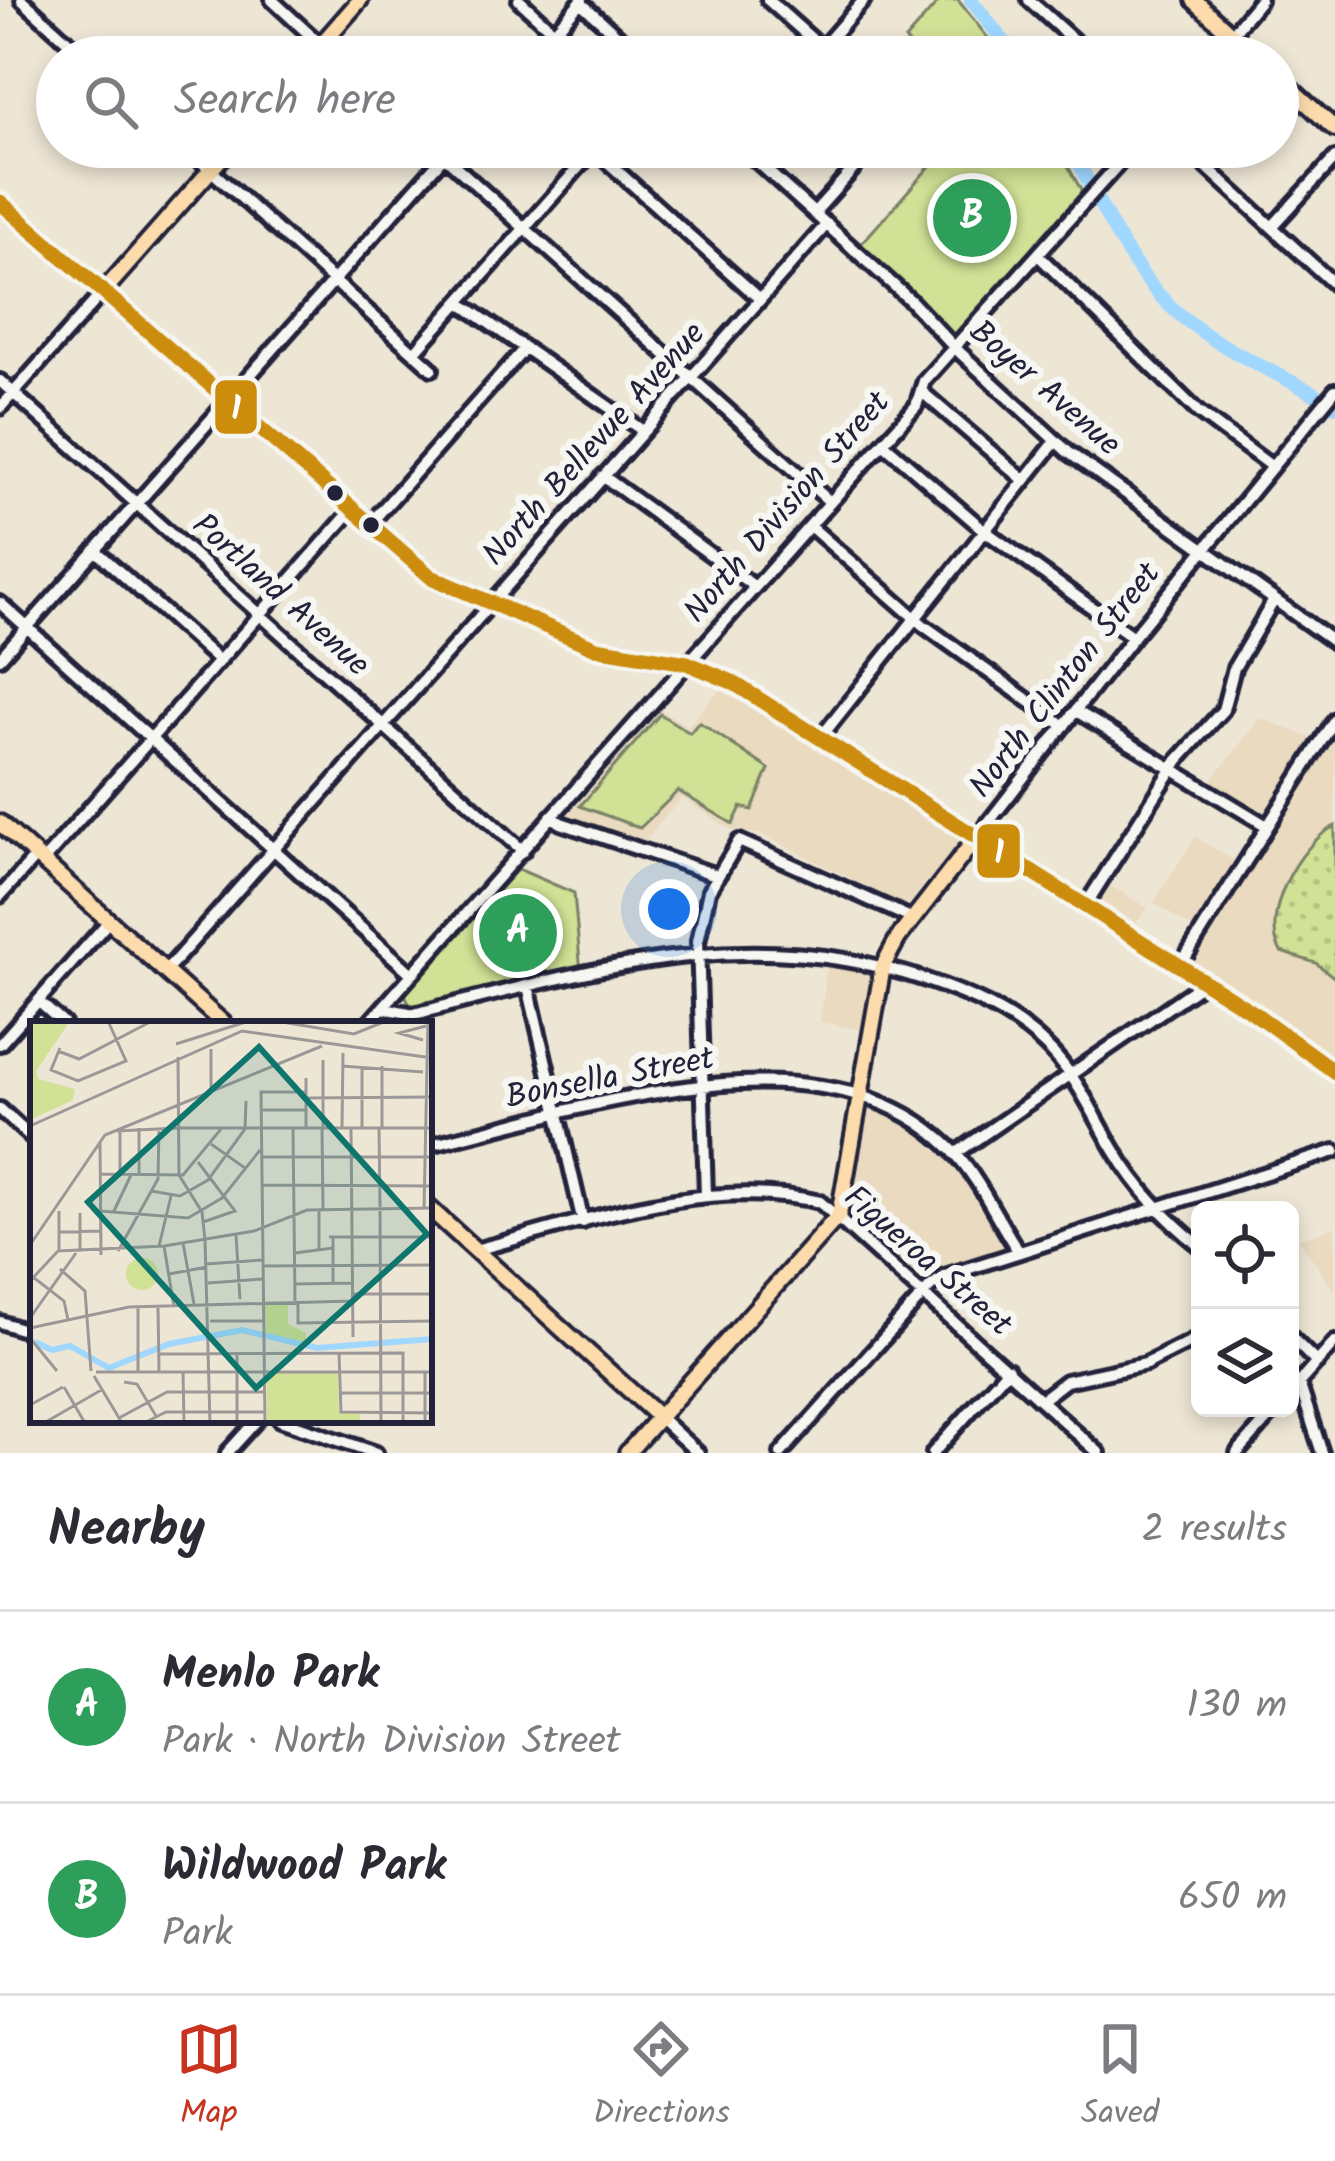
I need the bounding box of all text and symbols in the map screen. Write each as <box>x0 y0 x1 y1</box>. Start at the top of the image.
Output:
search box <box>36 36 1299 168</box>
text: Search here <box>174 66 396 138</box>
icon: search <box>78 69 144 135</box>
pin: B <box>933 173 1011 263</box>
street label: Boyer Avenue <box>956 307 1132 471</box>
street label: North Bellevue Avenue <box>470 311 720 579</box>
line badge: 1 <box>213 378 259 436</box>
street label: North Division Street <box>671 379 905 636</box>
text: 1 <box>231 384 241 437</box>
unlabelled marker <box>324 482 346 504</box>
street label: Portland Avenue <box>179 501 381 691</box>
unlabelled marker <box>360 514 382 536</box>
street label: North Clinton Street <box>957 550 1176 811</box>
line badge: 1 <box>975 822 1022 880</box>
text: 1 <box>994 828 1004 881</box>
your location <box>639 879 699 939</box>
pin: A <box>479 888 557 978</box>
inset map <box>30 1021 432 1423</box>
street label: Bonsella Street <box>501 1033 720 1125</box>
street label: Figueroa Street <box>830 1173 1024 1352</box>
map controls <box>1191 1201 1299 1417</box>
button: locate <box>1191 1201 1299 1309</box>
button: layers <box>1191 1309 1299 1417</box>
text: Nearby <box>48 1491 205 1572</box>
text: 2 results <box>1142 1500 1287 1562</box>
text: Menlo Park <box>162 1640 379 1712</box>
text: A <box>75 1676 99 1738</box>
text: 130 m <box>1186 1676 1287 1738</box>
text: Park · North Division Street <box>162 1712 621 1774</box>
text: Wildwood Park <box>162 1832 446 1904</box>
text: B <box>75 1868 99 1930</box>
text: 650 m <box>1178 1868 1287 1930</box>
text: Park <box>162 1904 233 1966</box>
tab: Map <box>176 2016 242 2141</box>
tab: Directions <box>593 2016 730 2141</box>
tab: Saved <box>1081 2016 1159 2141</box>

